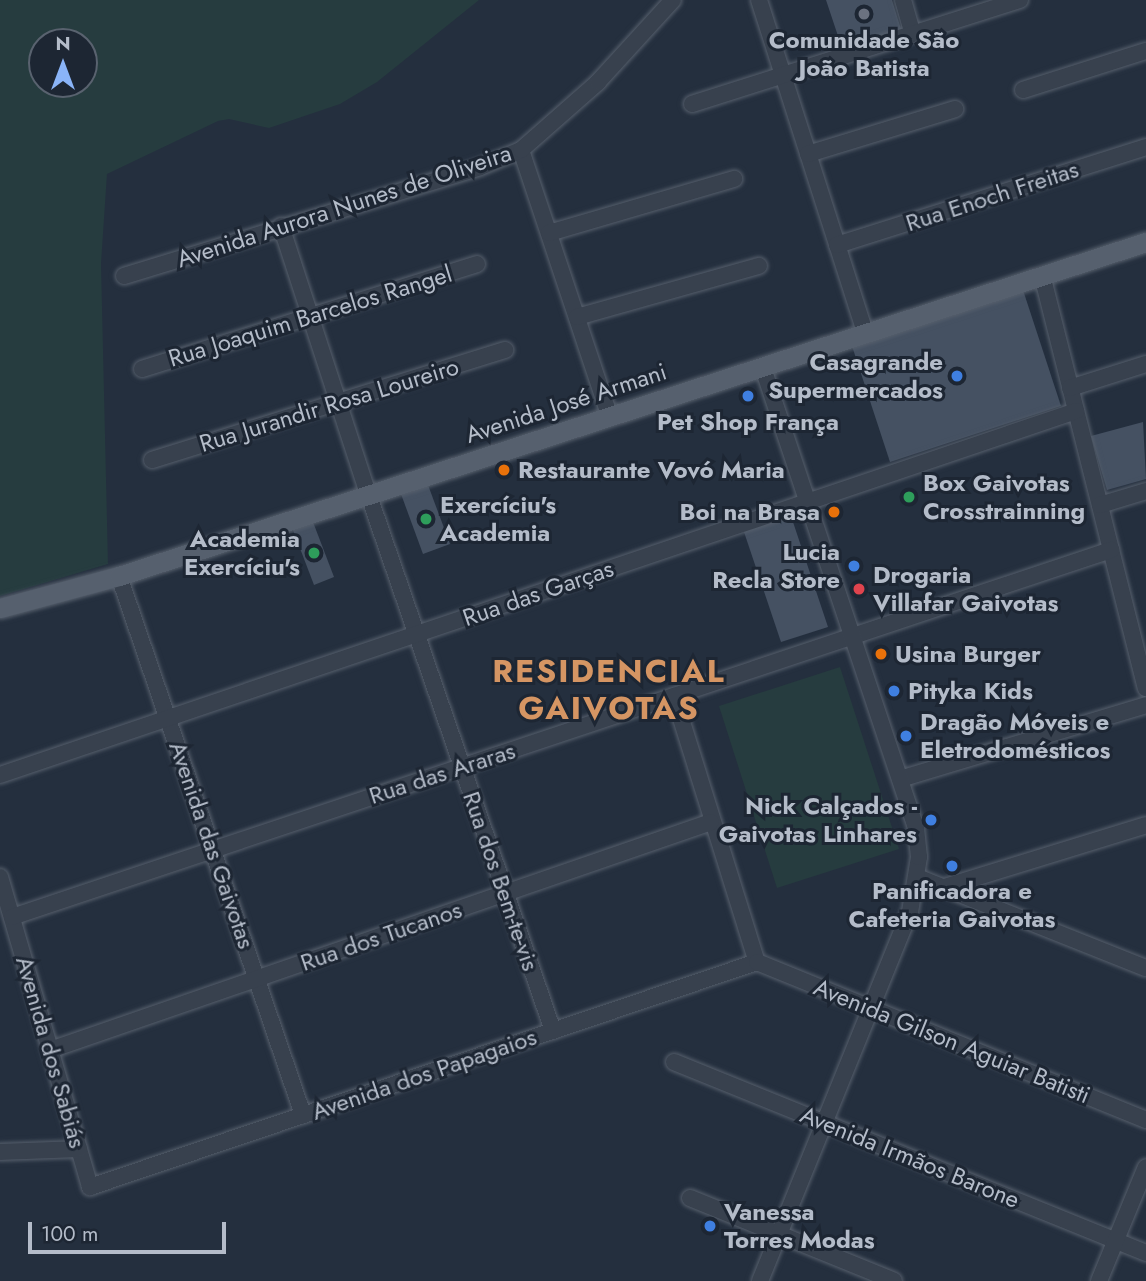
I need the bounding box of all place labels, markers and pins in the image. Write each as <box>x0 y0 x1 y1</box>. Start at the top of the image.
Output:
marker: Comunidade São João Batista <box>856 6 872 22</box>
place label: Comunidade São João Batista <box>769 26 959 82</box>
place label: Casagrande Supermercados <box>768 348 943 404</box>
marker: Casagrande Supermercados <box>949 368 965 384</box>
marker: Pet Shop França <box>740 388 756 404</box>
place label: Pet Shop França <box>657 408 839 436</box>
place label: Restaurante Vovó Maria <box>518 456 785 484</box>
marker: Restaurante Vovó Maria <box>496 462 512 478</box>
place label: Box Gaivotas Crosstrainning <box>923 469 1085 525</box>
marker: Box Gaivotas Crosstrainning <box>901 489 917 505</box>
place label: Exercíciu's Academia <box>440 491 556 547</box>
place label: Boi na Brasa <box>680 498 820 526</box>
marker: Boi na Brasa <box>826 504 842 520</box>
marker: Exercíciu's Academia <box>418 511 434 527</box>
place label: Academia Exercíciu's <box>184 525 300 581</box>
place label: Lucia Recla Store <box>712 538 840 594</box>
marker: Academia Exercíciu's <box>306 545 322 561</box>
marker: Lucia Recla Store <box>846 558 862 574</box>
place label: Drogaria Villafar Gaivotas <box>873 561 1058 617</box>
marker: Drogaria Villafar Gaivotas <box>851 581 867 597</box>
place label: Usina Burger <box>895 640 1041 668</box>
marker: Usina Burger <box>873 646 889 662</box>
place label: Pityka Kids <box>908 677 1033 705</box>
marker: Pityka Kids <box>886 683 902 699</box>
place label: Dragão Móveis e Eletrodomésticos <box>920 708 1111 764</box>
marker: Dragão Móveis e Eletrodomésticos <box>898 728 914 744</box>
place label: Nick Calçados - Gaivotas Linhares <box>719 792 917 848</box>
marker: Nick Calçados - Gaivotas Linhares <box>923 812 939 828</box>
marker: Panificadora e Cafeteria Gaivotas <box>944 858 960 874</box>
place label: Panificadora e Cafeteria Gaivotas <box>849 877 1055 933</box>
place label: Vanessa Torres Modas <box>724 1198 875 1254</box>
marker: Vanessa Torres Modas <box>702 1218 718 1234</box>

